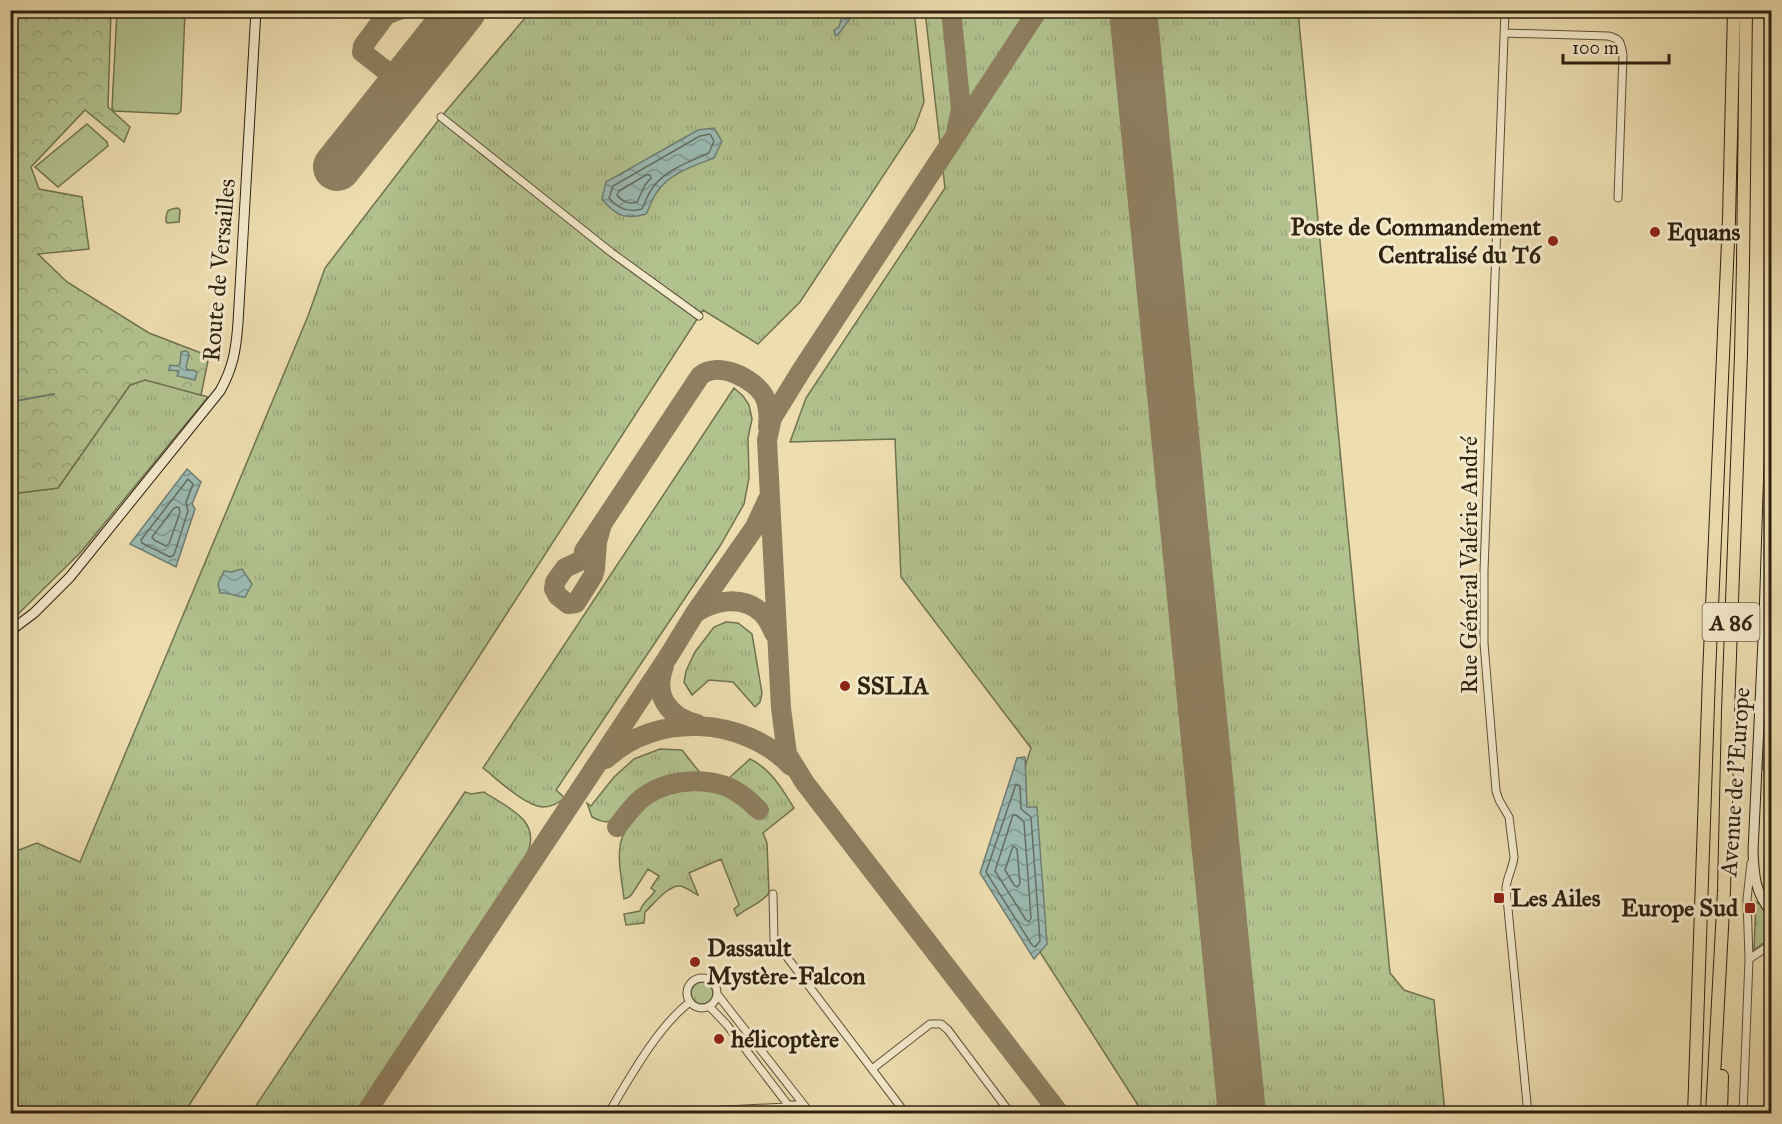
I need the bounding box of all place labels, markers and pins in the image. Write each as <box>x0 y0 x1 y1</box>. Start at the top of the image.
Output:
place label: Poste de Commandement Centralisé du T6 <box>1290 212 1543 270</box>
place label: Equans <box>1667 217 1741 247</box>
marker: Equans <box>1648 225 1662 239</box>
marker: Poste de Commandement Centralisé du T6 <box>1546 234 1560 248</box>
place label: SSLIA <box>857 671 930 701</box>
marker: SSLIA <box>838 679 852 693</box>
place label: Les Ailes <box>1511 883 1601 913</box>
marker: Les Ailes <box>1492 891 1506 905</box>
place label: Europe Sud <box>1621 893 1739 923</box>
marker: Europe Sud <box>1743 901 1757 915</box>
place label: Dassault Mystère-Falcon <box>707 933 865 991</box>
marker: Dassault Mystère-Falcon <box>688 955 702 969</box>
place label: hélicoptère <box>730 1024 839 1054</box>
marker: hélicoptère <box>712 1032 726 1046</box>

